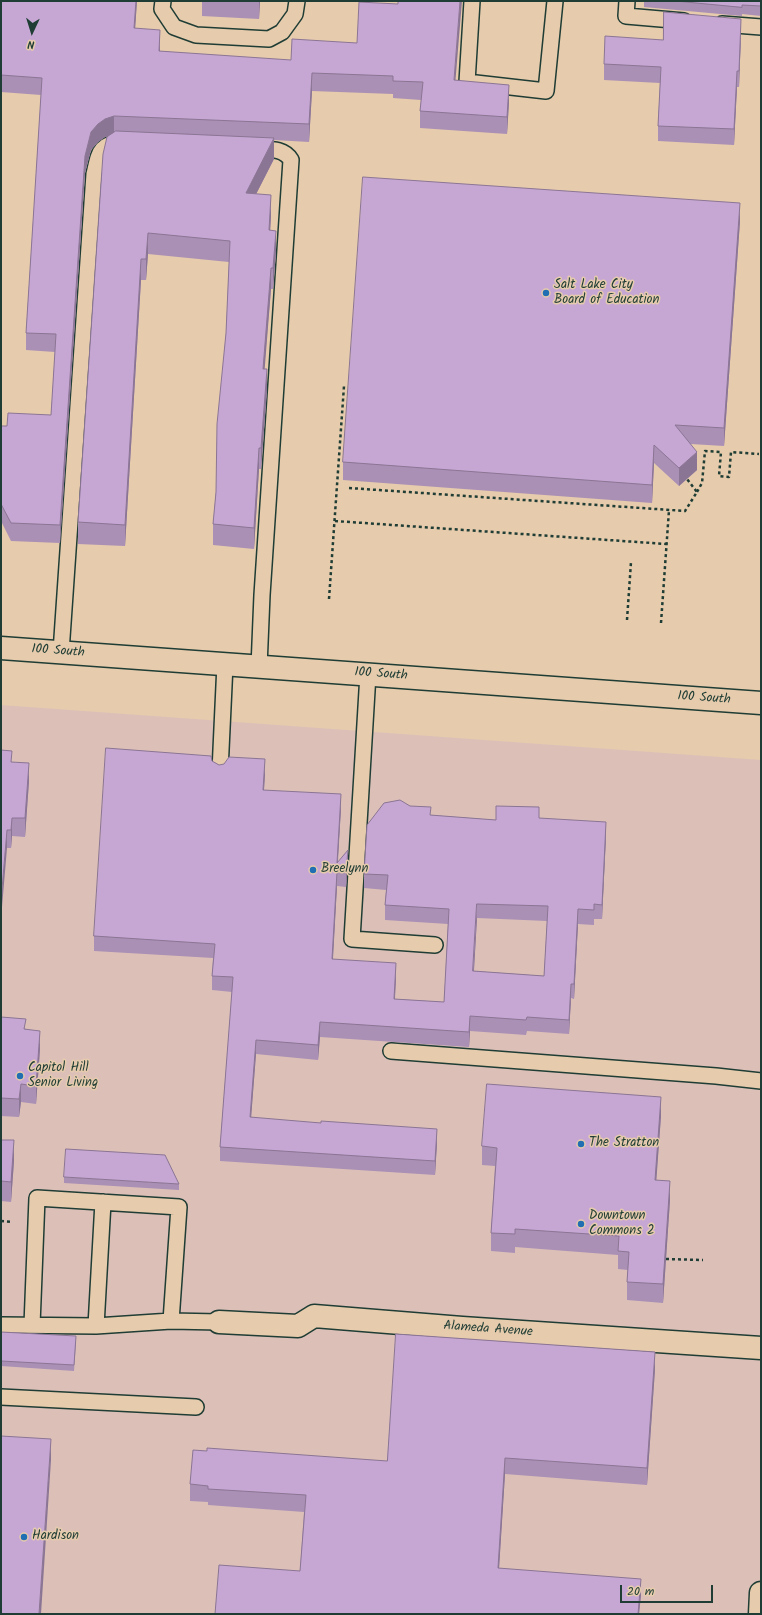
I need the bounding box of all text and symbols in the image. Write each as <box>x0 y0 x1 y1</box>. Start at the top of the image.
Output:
north arrow <box>12 12 52 52</box>
text: N <box>27 35 35 53</box>
place label: Salt Lake City Board of Education <box>554 278 659 309</box>
marker: Salt Lake City Board of Education <box>541 288 551 298</box>
street label: 100 South <box>31 642 85 662</box>
street label: 100 South <box>354 665 408 685</box>
street label: 100 South <box>677 689 731 709</box>
place label: Breelynn <box>321 862 368 878</box>
marker: Breelynn <box>308 865 318 875</box>
place label: Capitol Hill Senior Living <box>28 1061 98 1092</box>
marker: Capitol Hill Senior Living <box>15 1071 25 1081</box>
place label: The Stratton <box>589 1136 659 1152</box>
marker: The Stratton <box>576 1139 586 1149</box>
place label: Downtown Commons 2 <box>589 1209 654 1240</box>
marker: Downtown Commons 2 <box>576 1219 586 1229</box>
street label: Alameda Avenue <box>443 1319 533 1341</box>
place label: Hardison <box>32 1529 79 1545</box>
marker: Hardison <box>19 1532 29 1542</box>
scale bar <box>622 1577 715 1603</box>
text: 20 m <box>627 1582 654 1601</box>

